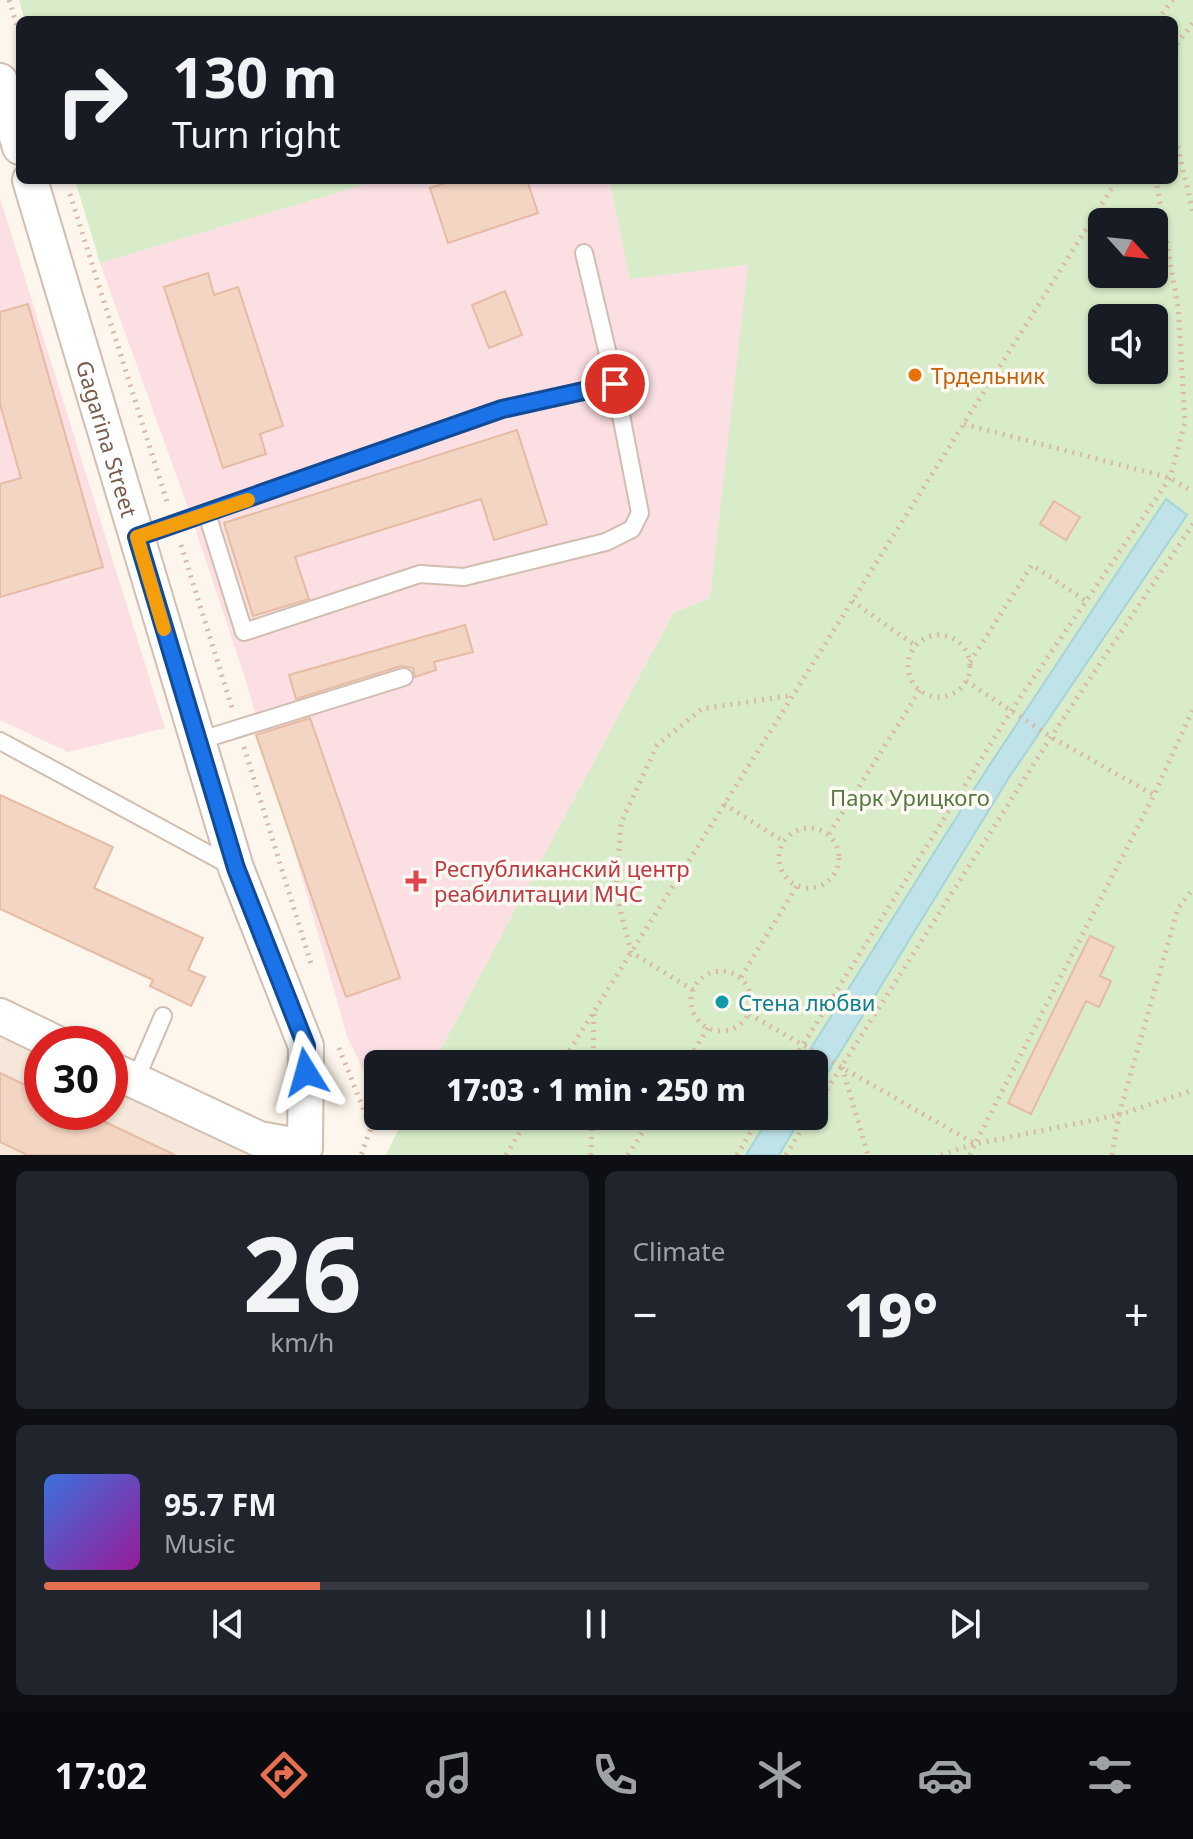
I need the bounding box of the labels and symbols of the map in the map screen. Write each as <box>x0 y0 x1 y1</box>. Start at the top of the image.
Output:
north arrow <box>1088 208 1168 288</box>
pin <box>581 350 649 418</box>
street label: Gagarina Street <box>70 357 145 521</box>
place label: Трдельник <box>931 360 1045 390</box>
marker: Трдельник <box>906 366 924 384</box>
park label: Парк Урицкого <box>830 782 990 812</box>
place label: Республиканский центр реабилитации МЧС <box>434 853 690 908</box>
marker: Республиканский центр реабилитации МЧС <box>405 870 427 892</box>
place label: Стена любви <box>738 987 875 1017</box>
marker: Стена любви <box>713 993 731 1011</box>
speed limit sign: 30 <box>24 1026 128 1130</box>
position arrow <box>264 1030 348 1114</box>

